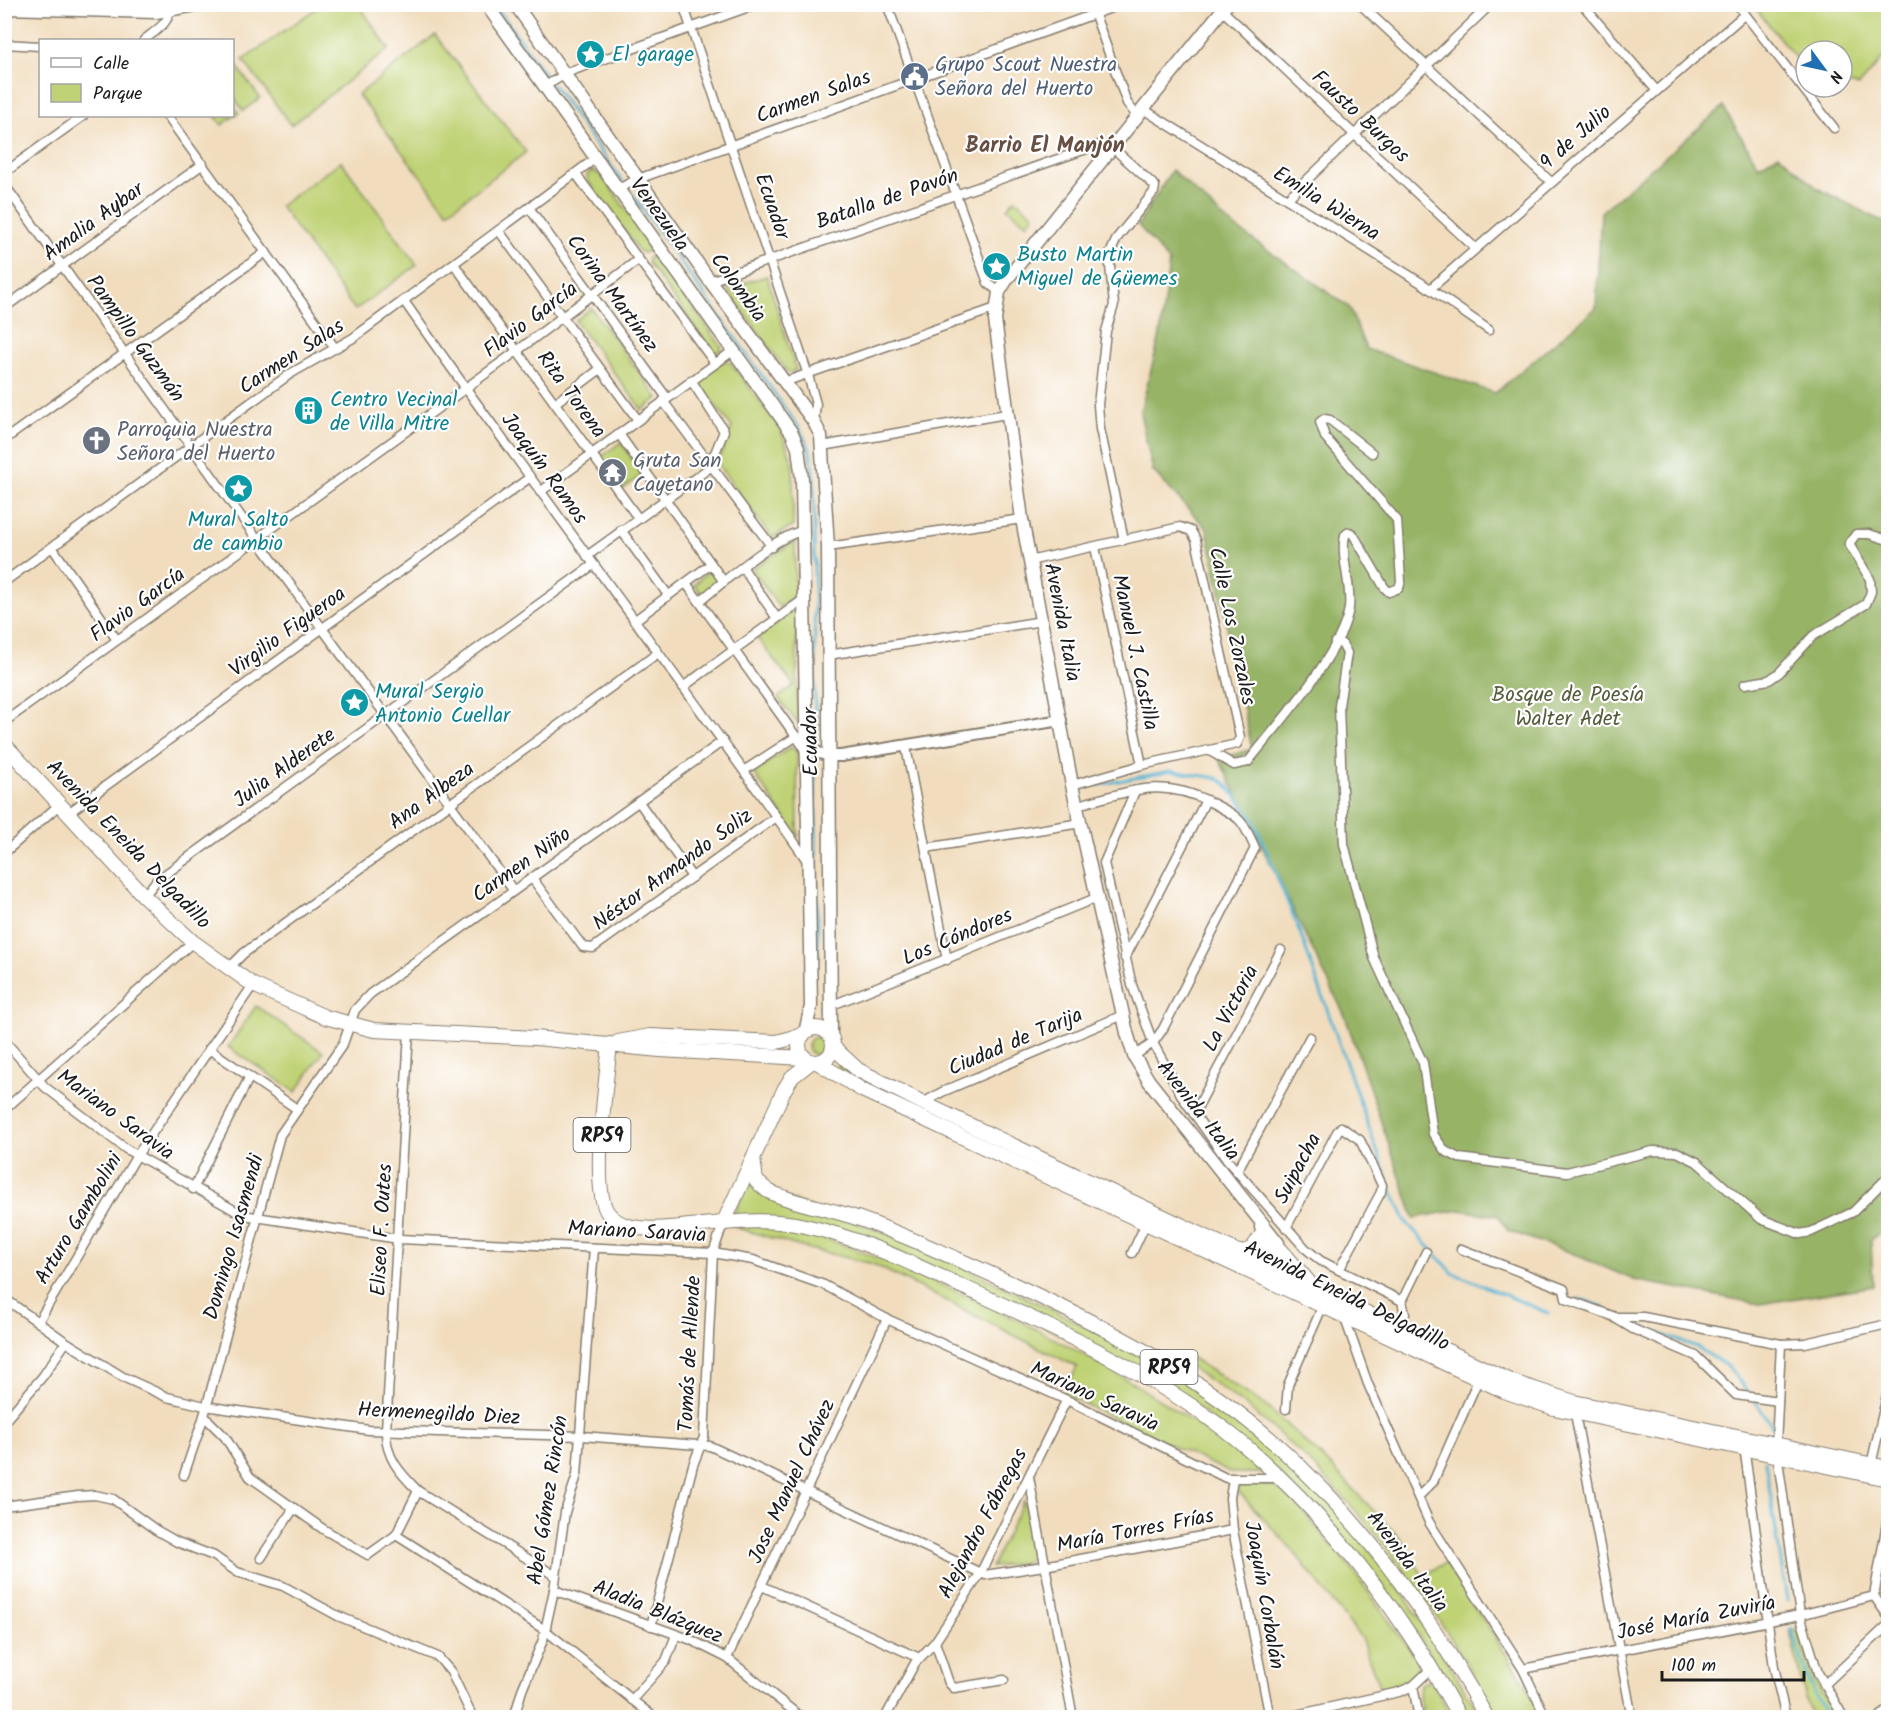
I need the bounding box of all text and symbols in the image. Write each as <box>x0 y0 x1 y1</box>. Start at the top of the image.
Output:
place icon: El garage <box>575 38 607 70</box>
legend <box>39 39 234 117</box>
place label: El garage <box>612 39 694 72</box>
north arrow <box>1794 39 1854 99</box>
place label: Grupo Scout Nuestra Señora del Huerto <box>935 49 1117 106</box>
text: Calle <box>93 50 129 79</box>
public building icon: Grupo Scout Nuestra Señora del Huerto <box>898 60 930 92</box>
street label: Carmen Salas <box>751 61 876 133</box>
street label: Fausto Burgos <box>1303 62 1417 172</box>
text: N <box>1822 65 1849 87</box>
text: Parque <box>93 80 142 109</box>
street label: 9 de Julio <box>1532 97 1619 179</box>
district label: Barrio El Manjón <box>965 129 1125 164</box>
street label: Emilia Wierna <box>1266 158 1386 250</box>
street label: Batalla de Pavón <box>812 160 963 239</box>
street label: Ecuador <box>745 169 799 245</box>
street label: Venezuela <box>620 171 697 259</box>
street label: Amalia Aybar <box>36 174 152 270</box>
street label: Corina Martínez <box>557 228 666 360</box>
place label: Busto Martin Miguel de Güemes <box>1017 239 1178 296</box>
street label: Colombia <box>701 246 774 330</box>
place icon: Busto Martin Miguel de Güemes <box>980 250 1012 282</box>
street label: Pampillo Guzmán <box>77 268 193 410</box>
street label: Flavio García <box>476 273 585 367</box>
street label: Carmen Salas <box>232 311 351 404</box>
street label: Rita Torena <box>528 344 614 446</box>
place label: Centro Vecinal de Villa Mitre <box>330 384 457 441</box>
building icon: Centro Vecinal de Villa Mitre <box>293 395 325 427</box>
street label: Joaquín Ramos <box>492 406 596 532</box>
place label: Parroquia Nuestra Señora del Huerto <box>117 414 275 471</box>
church icon: Parroquia Nuestra Señora del Huerto <box>80 425 112 457</box>
place label: Gruta San Cayetano <box>633 445 721 502</box>
temple icon: Gruta San Cayetano <box>596 456 628 488</box>
place icon: Mural Salto de cambio <box>222 472 254 504</box>
place label: Mural Salto de cambio <box>188 504 288 561</box>
street label: Calle Los Zorzales <box>1199 544 1264 709</box>
street label: Flavio García <box>83 559 193 651</box>
street label: Avenida Italia <box>1034 560 1089 685</box>
street label: Manuel J. Castilla <box>1102 571 1167 733</box>
street label: Virgilio Figueroa <box>222 578 353 686</box>
place label: Mural Sergio Antonio Cuellar <box>375 676 511 733</box>
park label: Bosque de Poesía Walter Adet <box>1492 679 1644 736</box>
place icon: Mural Sergio Antonio Cuellar <box>338 687 370 719</box>
street label: Ecuador <box>794 706 829 777</box>
street label: Julia Alderete <box>227 719 344 817</box>
street label: Avenida Eneida Delgadillo <box>38 752 218 938</box>
street label: Ana Albeza <box>382 754 482 839</box>
street label: Néstor Armando Soliz <box>586 801 760 940</box>
street label: Carmen Niño <box>465 819 578 912</box>
street label: Los Cóndores <box>897 899 1018 975</box>
street label: La Victoria <box>1195 959 1268 1058</box>
street label: Ciudad de Tarija <box>943 999 1088 1086</box>
street label: Avenida Italia <box>1148 1053 1248 1169</box>
street label: Mariano Saravia <box>49 1061 181 1169</box>
road number: RP59 <box>574 1118 630 1152</box>
street label: Suipacha <box>1266 1127 1331 1210</box>
street label: Arturo Gambolini <box>27 1146 132 1291</box>
street label: Domingo Isasmendi <box>195 1150 274 1324</box>
street label: Eliseo F. Outes <box>363 1163 402 1297</box>
street label: Mariano Saravia <box>567 1212 707 1253</box>
street label: Avenida Eneida Delgadillo <box>1238 1232 1455 1361</box>
street label: Tomás de Allende <box>670 1274 711 1433</box>
road number: RP59 <box>1140 1350 1198 1384</box>
street label: Mariano Saravia <box>1024 1353 1164 1442</box>
street label: Hermenegildo Diez <box>357 1394 521 1435</box>
street label: Jose Manuel Chávez <box>740 1394 845 1569</box>
street label: Abel Gómez Rincón <box>519 1413 578 1587</box>
street label: Alejandro Fábregas <box>930 1443 1037 1605</box>
street label: María Torres Frías <box>1054 1500 1217 1563</box>
street label: Avenida Italia <box>1357 1504 1456 1620</box>
street label: Joaquín Corbalán <box>1234 1519 1293 1672</box>
street label: Aladia Blázquez <box>587 1571 728 1654</box>
street label: José María Zuviría <box>1614 1587 1779 1650</box>
scale bar <box>1662 1644 1804 1682</box>
text: 100 m <box>1671 1652 1716 1681</box>

